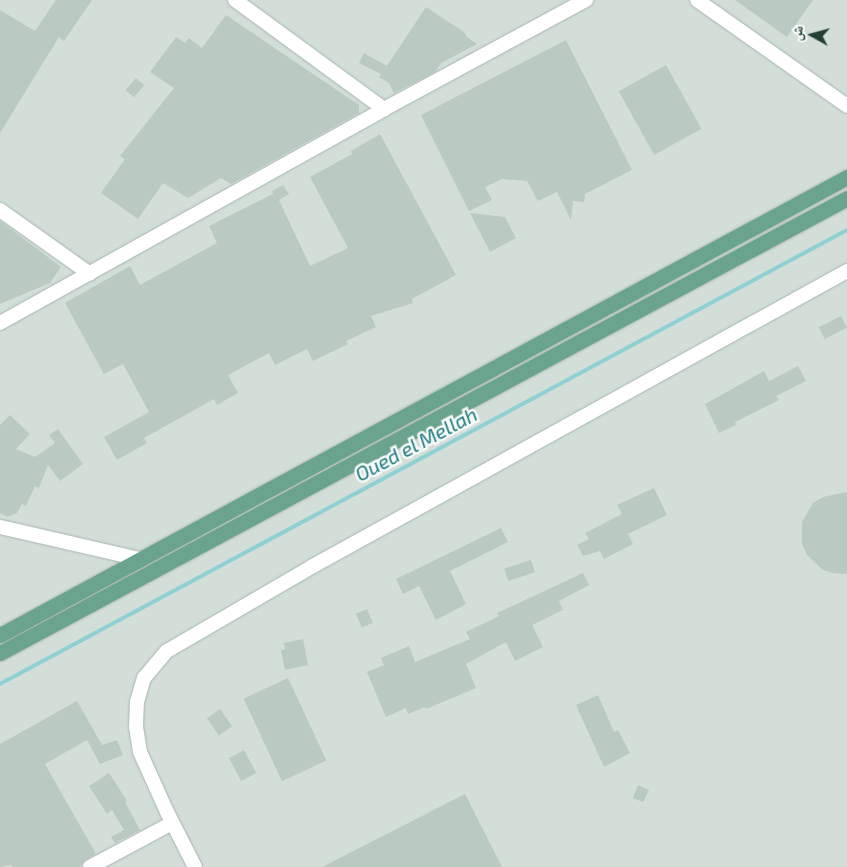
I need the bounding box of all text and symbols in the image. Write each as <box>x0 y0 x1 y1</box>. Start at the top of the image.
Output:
north arrow <box>787 10 837 60</box>
text: ش <box>787 25 806 42</box>
water label: Oued el Mellah <box>351 402 481 486</box>

